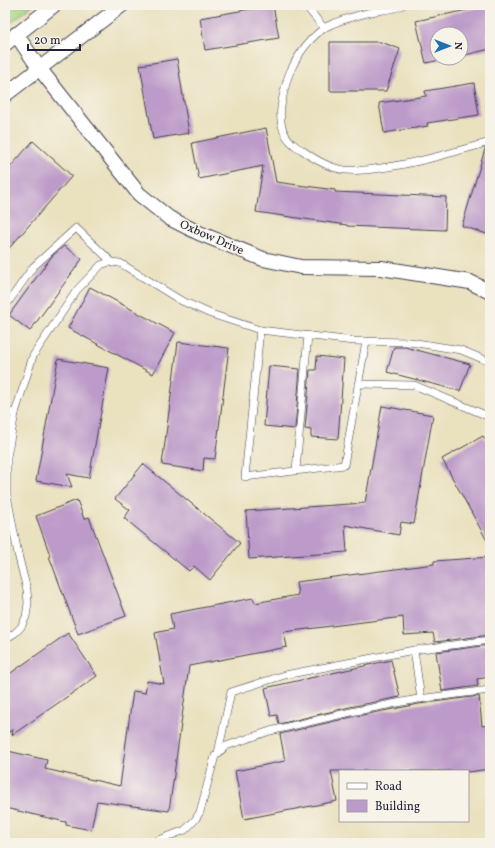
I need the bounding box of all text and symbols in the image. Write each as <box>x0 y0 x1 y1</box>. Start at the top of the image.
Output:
scale bar <box>28 26 80 52</box>
north arrow <box>429 26 469 66</box>
text: 20 m <box>34 33 61 49</box>
text: N <box>450 42 465 50</box>
street label: Oxbow Drive <box>177 217 246 259</box>
legend <box>339 770 469 822</box>
text: Road <box>375 779 402 795</box>
text: Building <box>375 799 420 815</box>

